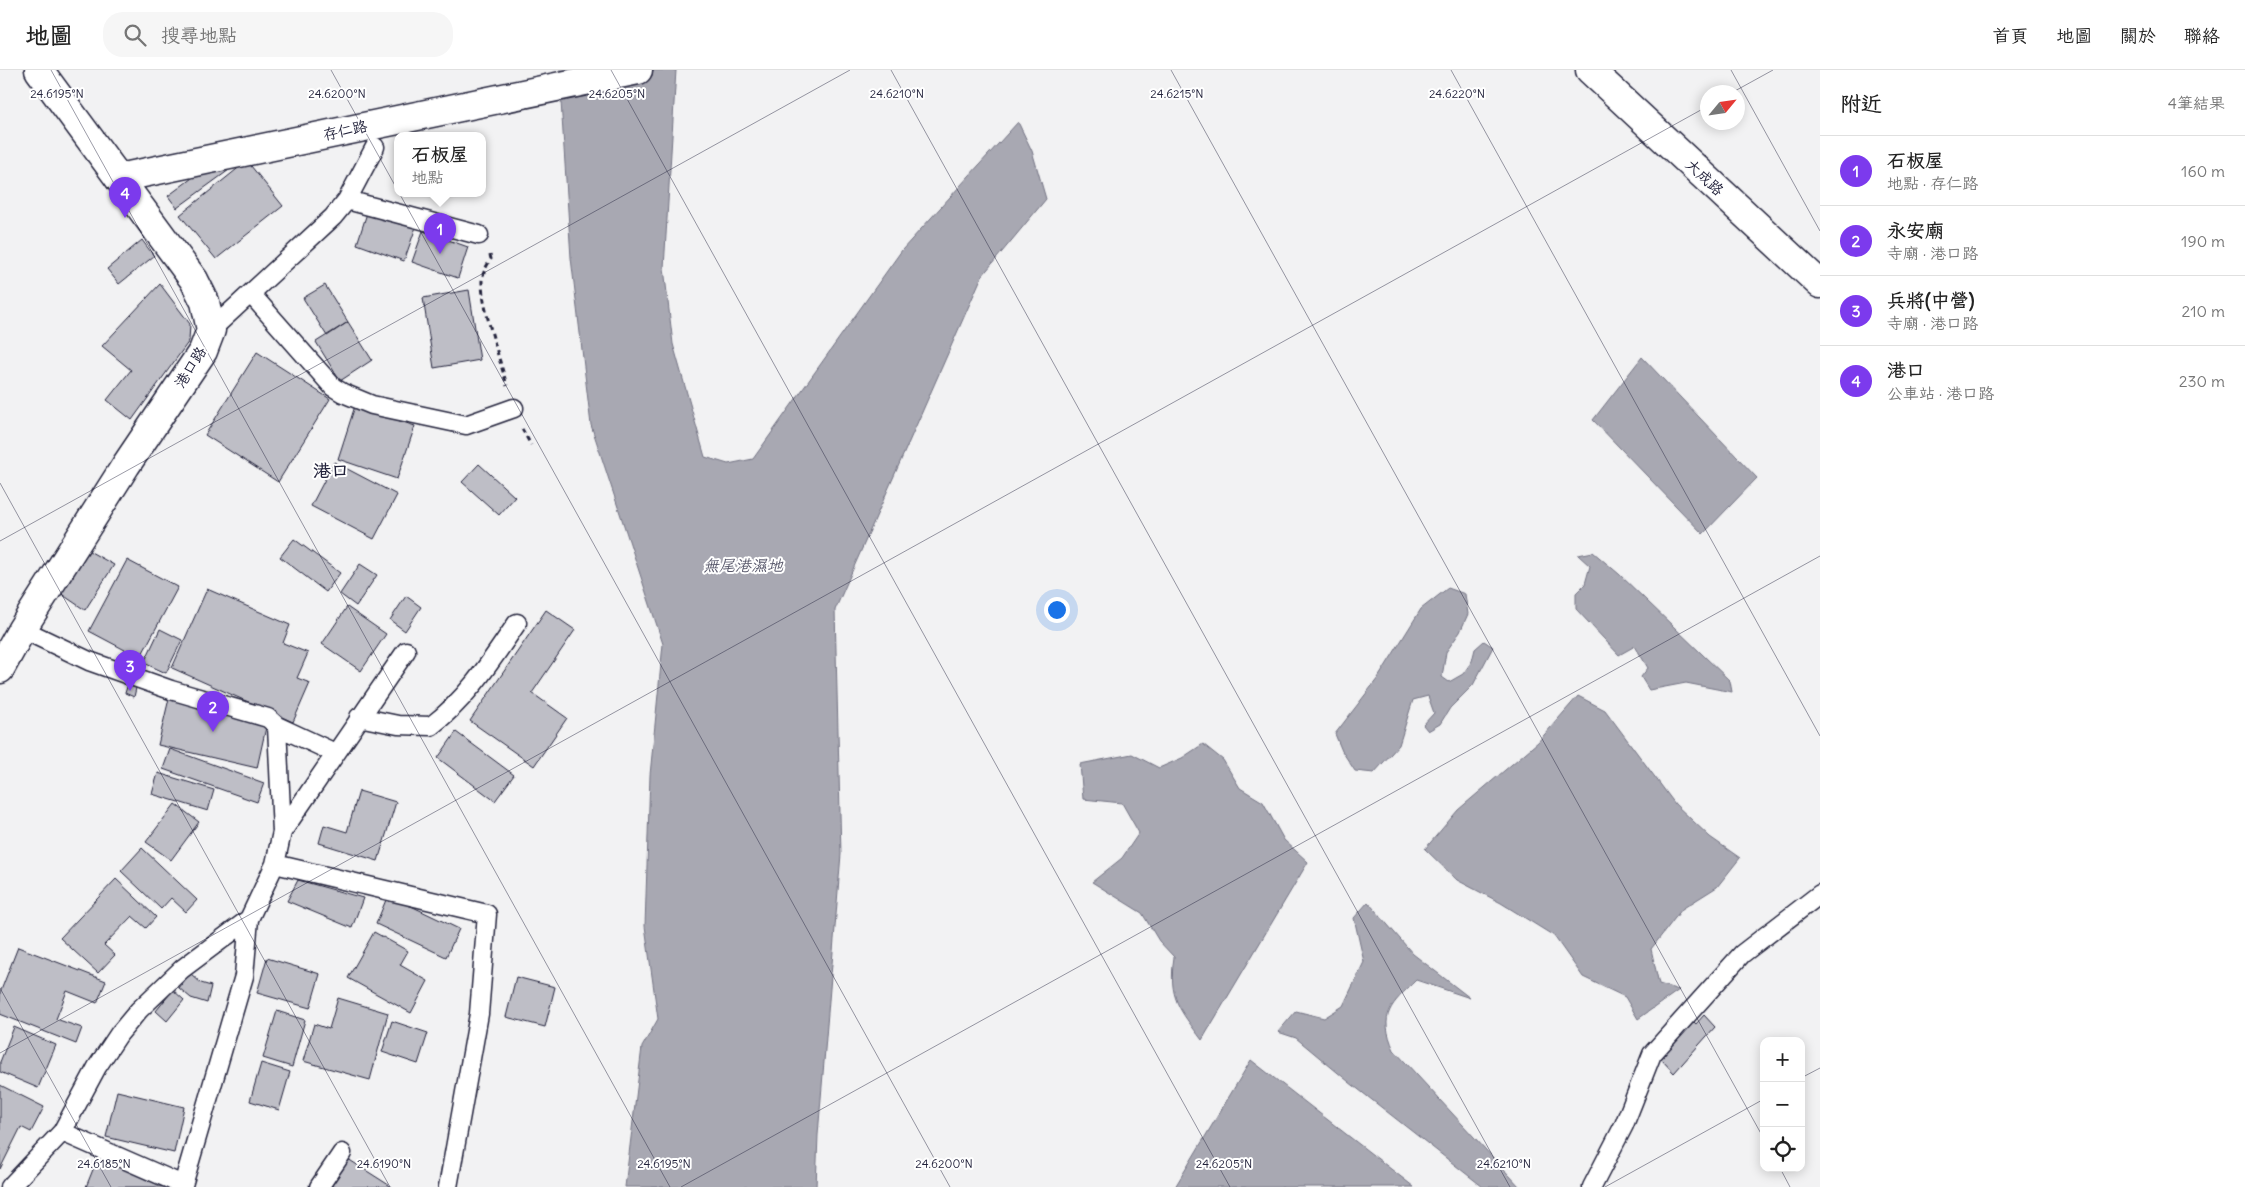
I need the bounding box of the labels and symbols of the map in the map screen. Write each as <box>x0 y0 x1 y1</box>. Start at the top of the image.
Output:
north arrow <box>1700 85 1745 130</box>
text: 24.6195°N <box>30 86 84 101</box>
text: 24.6200°N <box>308 86 366 101</box>
text: 24.6205°N <box>589 86 645 101</box>
text: 24.6210°N <box>870 86 924 101</box>
text: 24.6215°N <box>1150 86 1204 101</box>
text: 24.6220°N <box>1429 86 1485 101</box>
street label: 存仁路 <box>321 116 369 144</box>
street label: 大成路 <box>1682 155 1728 199</box>
pin: 4 <box>109 177 141 218</box>
pin: 1 <box>424 213 456 254</box>
street label: 港口路 <box>170 343 210 391</box>
district label: 港口 <box>313 459 349 482</box>
water label: 無尾港濕地 <box>703 555 784 575</box>
your location <box>1044 597 1070 623</box>
pin: 3 <box>114 650 146 691</box>
pin: 2 <box>197 691 229 732</box>
text: 24.6185°N <box>77 1156 131 1171</box>
text: 24.6190°N <box>357 1156 411 1171</box>
text: 24.6195°N <box>637 1156 691 1171</box>
text: 24.6200°N <box>915 1156 973 1171</box>
text: 24.6205°N <box>1196 1156 1252 1171</box>
text: 24.6210°N <box>1477 1156 1531 1171</box>

